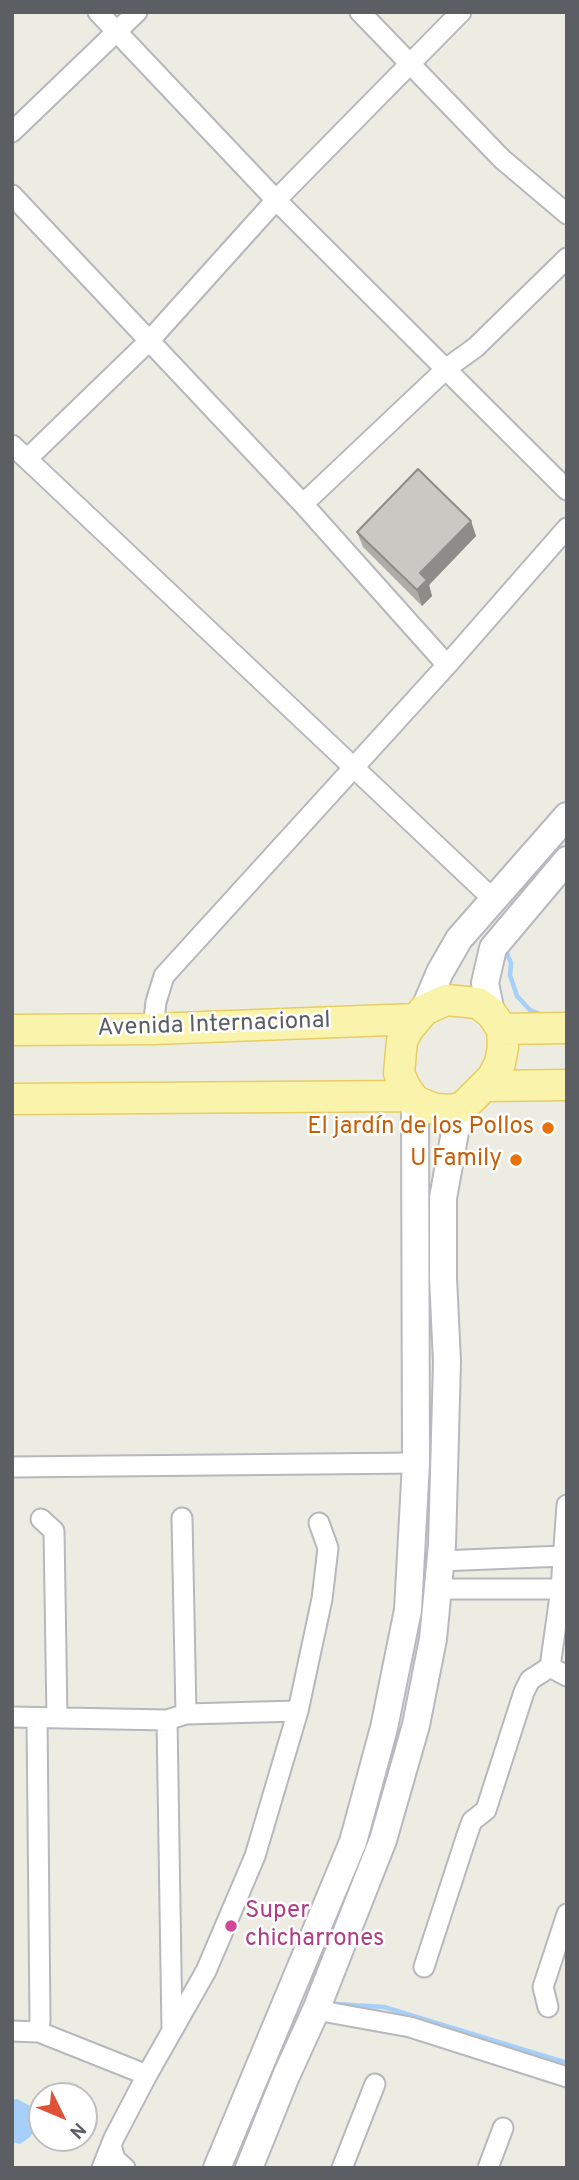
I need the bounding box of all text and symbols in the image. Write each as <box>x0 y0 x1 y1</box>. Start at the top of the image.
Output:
street label: Avenida Internacional <box>97 1008 331 1044</box>
place label: El jardín de los Pollos <box>307 1114 534 1142</box>
marker: El jardín de los Pollos <box>540 1120 556 1136</box>
place label: U Family <box>410 1146 502 1174</box>
marker: U Family <box>508 1152 524 1168</box>
place label: Super chicharrones <box>245 1898 384 1954</box>
marker: Super chicharrones <box>223 1918 239 1934</box>
north arrow <box>28 2082 98 2152</box>
text: N <box>63 2117 90 2143</box>

